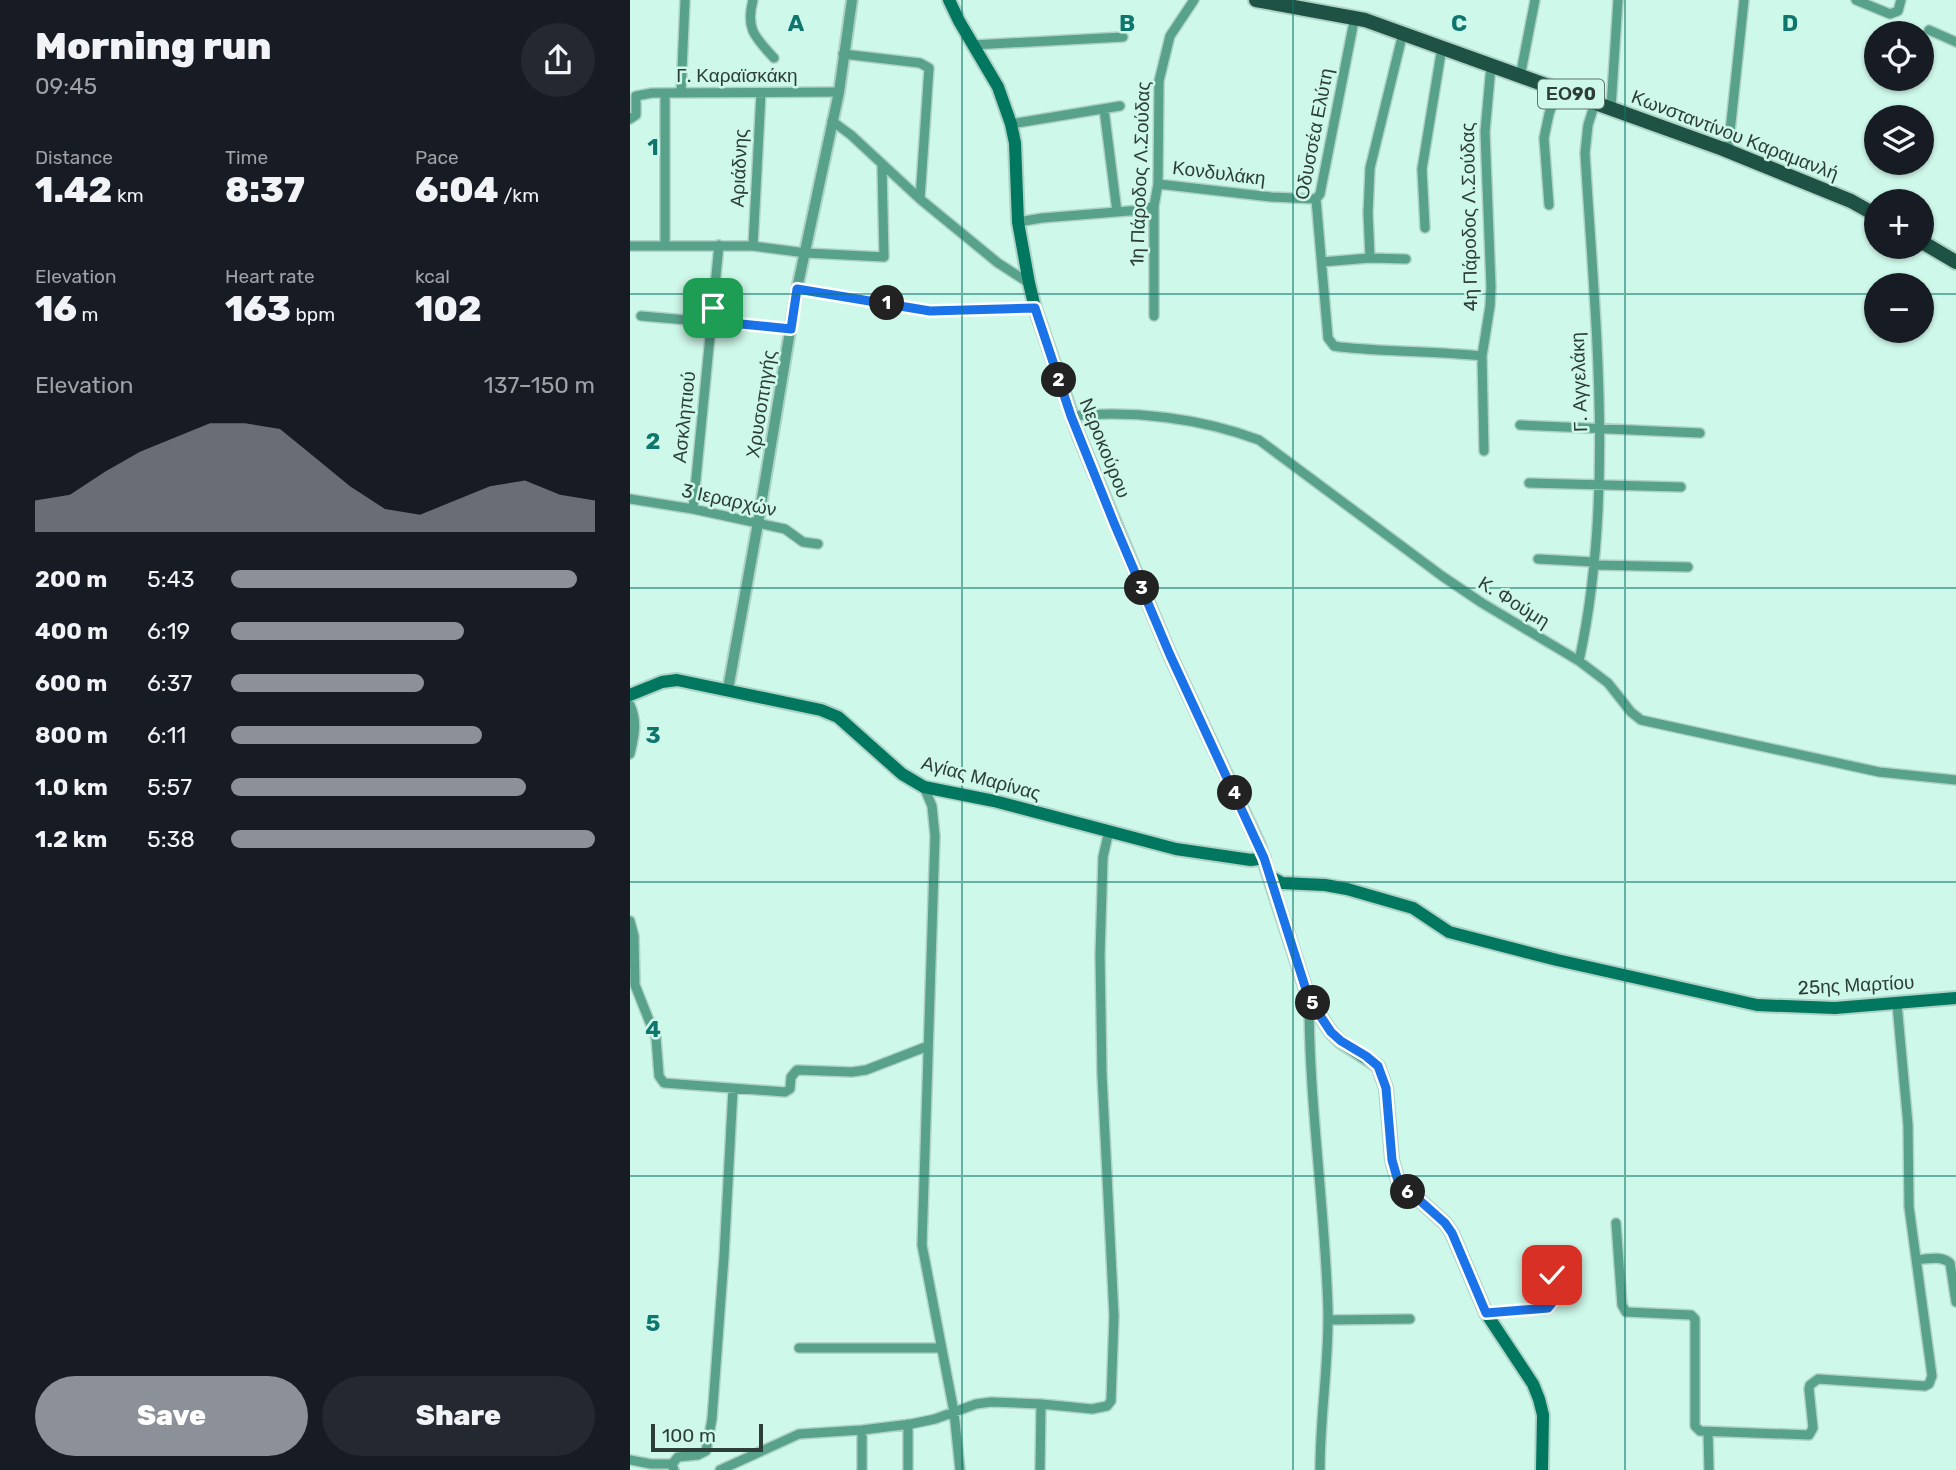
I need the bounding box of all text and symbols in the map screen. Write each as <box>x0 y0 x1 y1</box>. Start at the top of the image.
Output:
text: A <box>788 9 805 37</box>
text: B <box>1119 9 1135 37</box>
text: C <box>1451 9 1467 37</box>
text: D <box>1782 9 1798 37</box>
map controls <box>1864 21 1934 343</box>
button: locate <box>1864 21 1934 91</box>
text: Morning run <box>35 23 272 69</box>
button: share <box>521 23 595 97</box>
street label: Γ. Καραϊσκάκη <box>676 64 798 87</box>
street label: Οδυσσέα Ελύτη <box>1290 66 1338 202</box>
text: 09:45 <box>35 72 97 100</box>
road number: ΕΟ90 <box>1538 80 1604 108</box>
street label: 1η Πάροδος Λ.Σούδας <box>1125 81 1155 267</box>
street label: Κωνσταντίνου Καραμανλή <box>1628 85 1842 185</box>
button: layers <box>1864 105 1934 175</box>
street label: 4η Πάροδος Λ.Σούδας <box>1456 122 1482 312</box>
street label: Αριάδνης <box>725 128 753 208</box>
text: 1 <box>647 133 659 161</box>
text: Distance <box>35 146 113 169</box>
text: Time <box>225 146 268 169</box>
text: Pace <box>415 146 459 169</box>
street label: Κονδυλάκη <box>1171 156 1267 190</box>
text: 1.42 <box>35 169 112 211</box>
text: 8:37 <box>225 169 305 211</box>
text: 6:04 <box>415 169 499 211</box>
text: km <box>112 184 144 207</box>
text: /km <box>499 184 539 207</box>
button: + <box>1864 189 1934 259</box>
text: Elevation <box>35 265 116 288</box>
text: Heart rate <box>225 265 315 288</box>
text: kcal <box>415 265 450 288</box>
button: − <box>1864 273 1934 343</box>
pin <box>683 278 743 338</box>
pin: 1 <box>870 286 904 320</box>
text: 16 <box>35 288 77 330</box>
text: 163 <box>225 288 291 330</box>
text: 102 <box>415 288 482 330</box>
icon: arrive <box>694 289 732 327</box>
text: 1 <box>882 291 891 314</box>
text: m <box>77 303 98 326</box>
text: bpm <box>291 303 335 326</box>
street label: Γ. Αγγελάκη <box>1566 332 1592 432</box>
street label: Χρυσοπηγής <box>741 348 781 460</box>
pin: 2 <box>1042 362 1076 398</box>
text: 2 <box>1052 368 1065 391</box>
street label: Ασκληπιού <box>668 370 700 464</box>
text: Elevation <box>35 371 134 399</box>
text: 137–150 m <box>484 371 595 399</box>
street label: Νεροκούρου <box>1075 395 1135 501</box>
text: 2 <box>646 427 660 455</box>
street label: 3 Ιεραρχών <box>680 479 778 521</box>
text: 200 m <box>35 565 107 593</box>
text: 5:43 <box>147 565 195 593</box>
pin: 3 <box>1124 570 1160 606</box>
street label: Κ. Φούμη <box>1474 571 1554 633</box>
text: 3 <box>1135 576 1148 599</box>
text: 400 m <box>35 617 108 645</box>
text: 6:19 <box>147 617 190 645</box>
text: 600 m <box>35 669 107 697</box>
text: 6:37 <box>147 669 192 697</box>
text: 800 m <box>35 721 108 749</box>
text: 6:11 <box>147 721 186 749</box>
text: 3 <box>645 721 661 749</box>
street label: Αγίας Μαρίνας <box>919 751 1043 805</box>
text: 1.0 km <box>35 773 108 801</box>
text: 5:57 <box>147 773 192 801</box>
pin: 4 <box>1218 776 1252 810</box>
text: 4 <box>1228 781 1241 804</box>
text: 1.2 km <box>35 825 107 853</box>
text: 5:38 <box>147 825 195 853</box>
street label: 25ης Μαρτίου <box>1797 970 1915 1000</box>
pin: 5 <box>1296 986 1330 1020</box>
text: 5 <box>1306 991 1319 1014</box>
text: 4 <box>645 1015 661 1043</box>
pin: 6 <box>1390 1174 1426 1210</box>
text: 6 <box>1401 1180 1414 1203</box>
pin <box>1522 1245 1582 1305</box>
icon: check <box>1533 1256 1571 1294</box>
text: 5 <box>646 1309 661 1337</box>
button: Save <box>35 1376 308 1456</box>
button: Share <box>322 1376 595 1456</box>
scale bar <box>651 1421 763 1453</box>
text: 100 m <box>662 1424 716 1447</box>

